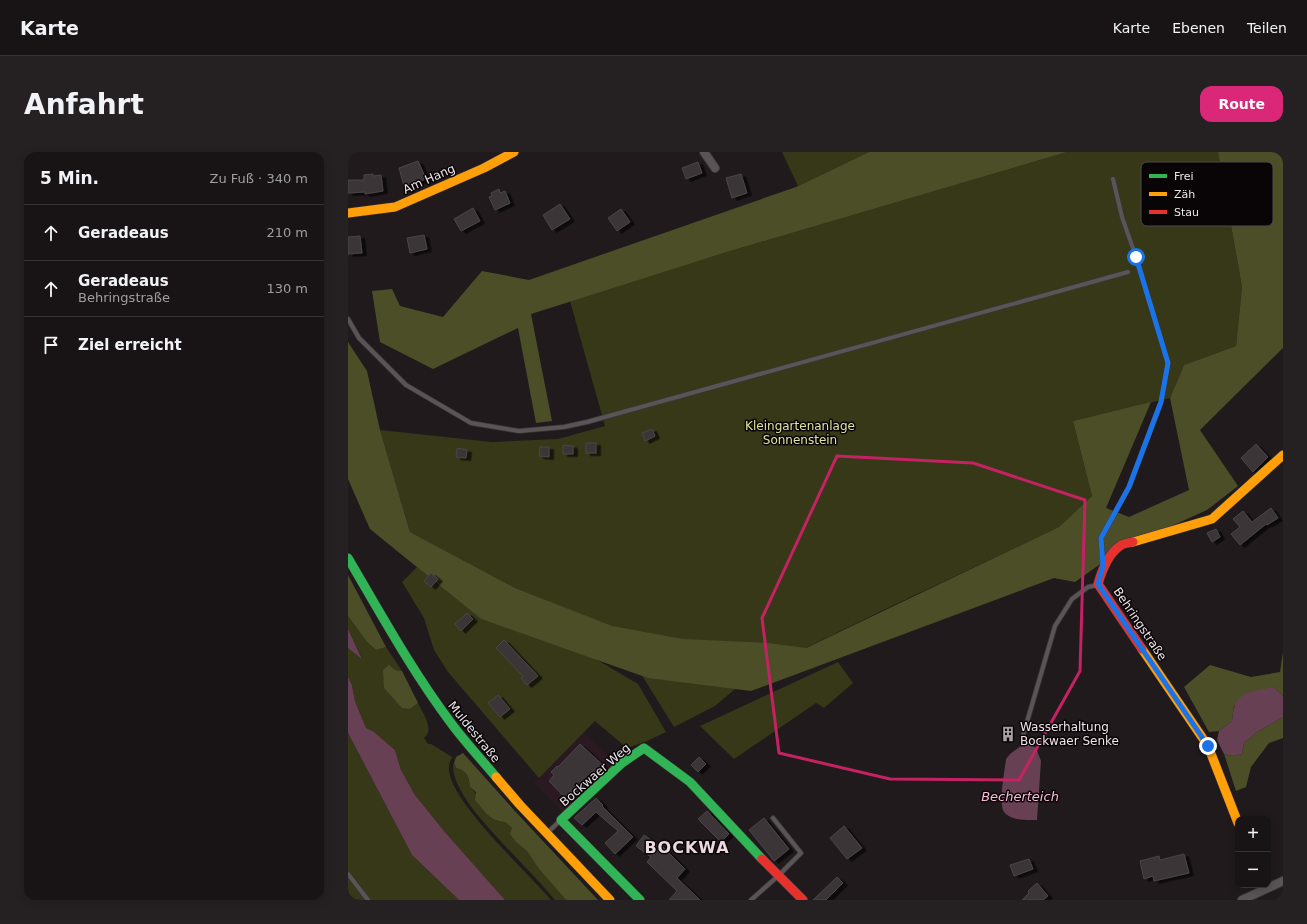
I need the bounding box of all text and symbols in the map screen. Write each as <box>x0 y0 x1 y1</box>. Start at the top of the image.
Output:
text: Karte <box>20 17 79 39</box>
text: Karte <box>1113 20 1150 36</box>
text: Ebenen <box>1172 20 1225 36</box>
text: Teilen <box>1247 20 1287 36</box>
button: Route <box>1200 86 1283 122</box>
text: Anfahrt <box>24 88 144 121</box>
street label: Am Hang <box>401 161 457 197</box>
legend <box>1141 162 1273 226</box>
text: 5 Min. <box>40 168 99 188</box>
text: Frei <box>1174 170 1194 183</box>
text: Zu Fuß · 340 m <box>210 171 308 186</box>
text: Zäh <box>1174 188 1195 201</box>
text: Stau <box>1174 206 1199 219</box>
icon: ahead <box>40 222 62 244</box>
text: Geradeaus <box>78 224 169 242</box>
text: 210 m <box>266 225 308 240</box>
route start <box>1127 248 1145 266</box>
text: Geradeaus <box>78 272 169 290</box>
icon: ahead <box>40 278 62 300</box>
text: 130 m <box>266 281 308 296</box>
text: Behringstraße <box>78 290 170 305</box>
icon: arrive <box>40 334 62 356</box>
text: Ziel erreicht <box>78 336 182 354</box>
park label: Kleingartenanlage Sonnenstein <box>745 419 855 447</box>
street label: Behringstraße <box>1110 585 1170 663</box>
street label: Muldestraße <box>445 699 503 765</box>
place label: Wasserhaltung Bockwaer Senke <box>1020 720 1119 748</box>
building icon: Wasserhaltung Bockwaer Senke <box>999 725 1017 743</box>
route end <box>1199 737 1217 755</box>
street label: Bockwaer Weg <box>557 741 633 809</box>
water label: Becherteich <box>981 789 1059 804</box>
map controls <box>1235 816 1271 888</box>
button: + <box>1235 816 1271 852</box>
district label: BOCKWA <box>644 838 730 857</box>
button: − <box>1235 852 1271 888</box>

